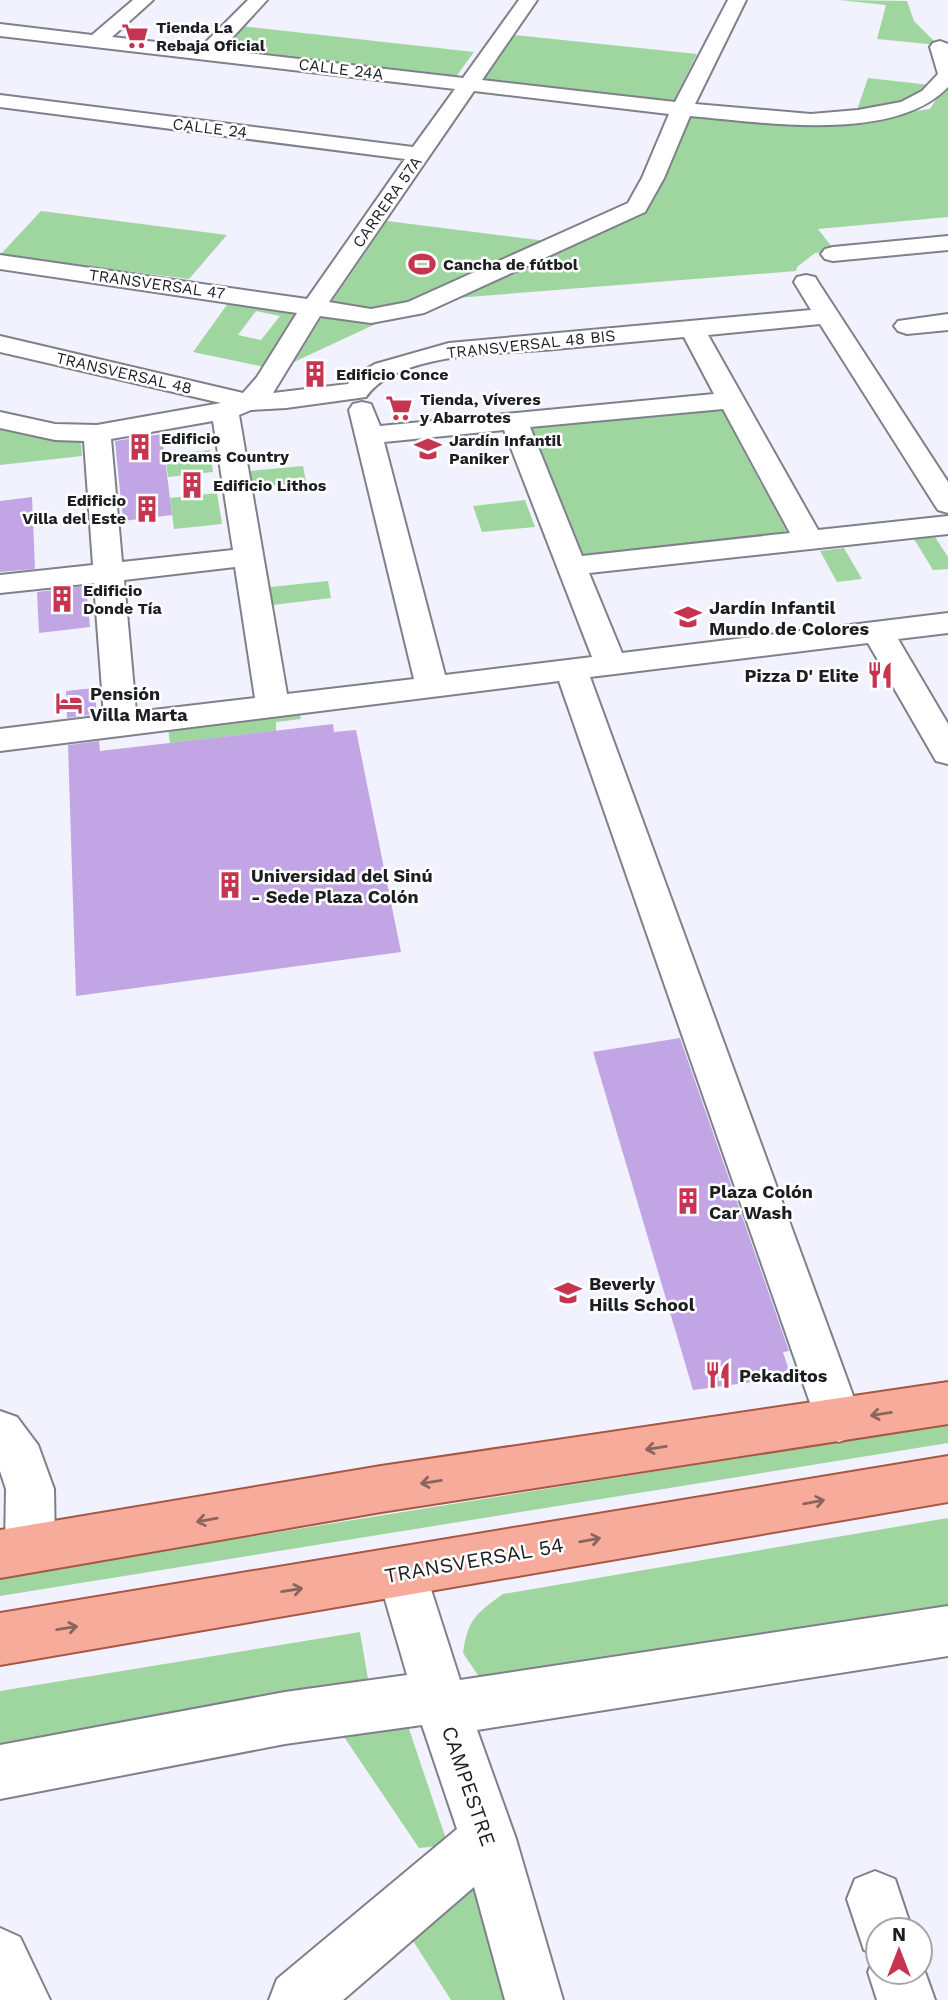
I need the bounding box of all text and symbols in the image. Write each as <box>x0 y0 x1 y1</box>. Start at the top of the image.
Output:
place label: Tienda La Rebaja Oficial <box>156 18 266 55</box>
supermarket icon: Tienda La Rebaja Oficial <box>120 21 150 51</box>
street label: CALLE 24A <box>297 54 385 84</box>
street label: CALLE 24 <box>172 114 249 142</box>
street label: CARRERA 57A <box>349 152 426 251</box>
sports icon: Cancha de fútbol <box>407 249 437 279</box>
place label: Cancha de fútbol <box>443 255 579 274</box>
street label: TRANSVERSAL 47 <box>88 265 226 303</box>
street label: TRANSVERSAL 48 BIS <box>446 326 616 362</box>
street label: TRANSVERSAL 48 <box>54 348 194 398</box>
building icon: Edificio Conce <box>300 359 330 389</box>
place label: Edificio Conce <box>336 365 449 384</box>
place label: Tienda, Víveres y Abarrotes <box>419 390 541 427</box>
supermarket icon: Tienda, Víveres y Abarrotes <box>384 393 414 423</box>
place label: Edificio Dreams Country <box>161 429 290 466</box>
place label: Jardín Infantil Paniker <box>449 431 562 468</box>
building icon: Edificio Dreams Country <box>125 432 155 462</box>
school or university icon: Jardín Infantil Paniker <box>413 434 443 464</box>
building icon: Edificio Lithos <box>177 470 207 500</box>
place label: Edificio Lithos <box>213 476 327 495</box>
place label: Edificio Villa del Este <box>22 491 126 528</box>
building icon: Edificio Villa del Este <box>132 494 162 524</box>
place label: Edificio Donde Tía <box>83 581 162 618</box>
building icon: Edificio Donde Tía <box>47 584 77 614</box>
place label: Jardín Infantil Mundo de Colores <box>709 597 869 639</box>
school or university icon: Jardín Infantil Mundo de Colores <box>673 602 703 632</box>
restaurant icon: Pizza D' Elite <box>865 660 895 690</box>
place label: Pizza D' Elite <box>744 665 859 686</box>
place label: Pensión Villa Marta <box>90 683 188 725</box>
hotel icon: Pensión Villa Marta <box>54 688 84 718</box>
place label: Universidad del Sinú - Sede Plaza Colón <box>251 865 433 907</box>
building icon: Universidad del Sinú - Sede Plaza Colón <box>215 870 245 900</box>
place label: Plaza Colón Car Wash <box>709 1181 813 1223</box>
building icon: Plaza Colón Car Wash <box>673 1186 703 1216</box>
place label: Beverly Hills School <box>589 1273 695 1315</box>
school or university icon: Beverly Hills School <box>553 1278 583 1308</box>
restaurant icon: Pekaditos <box>703 1360 733 1390</box>
place label: Pekaditos <box>739 1365 828 1386</box>
one-way arrow <box>870 1408 893 1421</box>
one-way arrow <box>645 1442 668 1455</box>
one-way arrow <box>420 1476 443 1489</box>
one-way arrow <box>802 1495 825 1508</box>
one-way arrow <box>196 1514 219 1527</box>
street label: TRANSVERSAL 54 <box>382 1532 566 1588</box>
one-way arrow <box>578 1533 601 1546</box>
one-way arrow <box>280 1583 303 1596</box>
one-way arrow <box>55 1621 78 1634</box>
street label: CAMPESTRE <box>437 1723 501 1849</box>
north arrow <box>864 1916 934 1986</box>
text: N <box>892 1923 906 1946</box>

